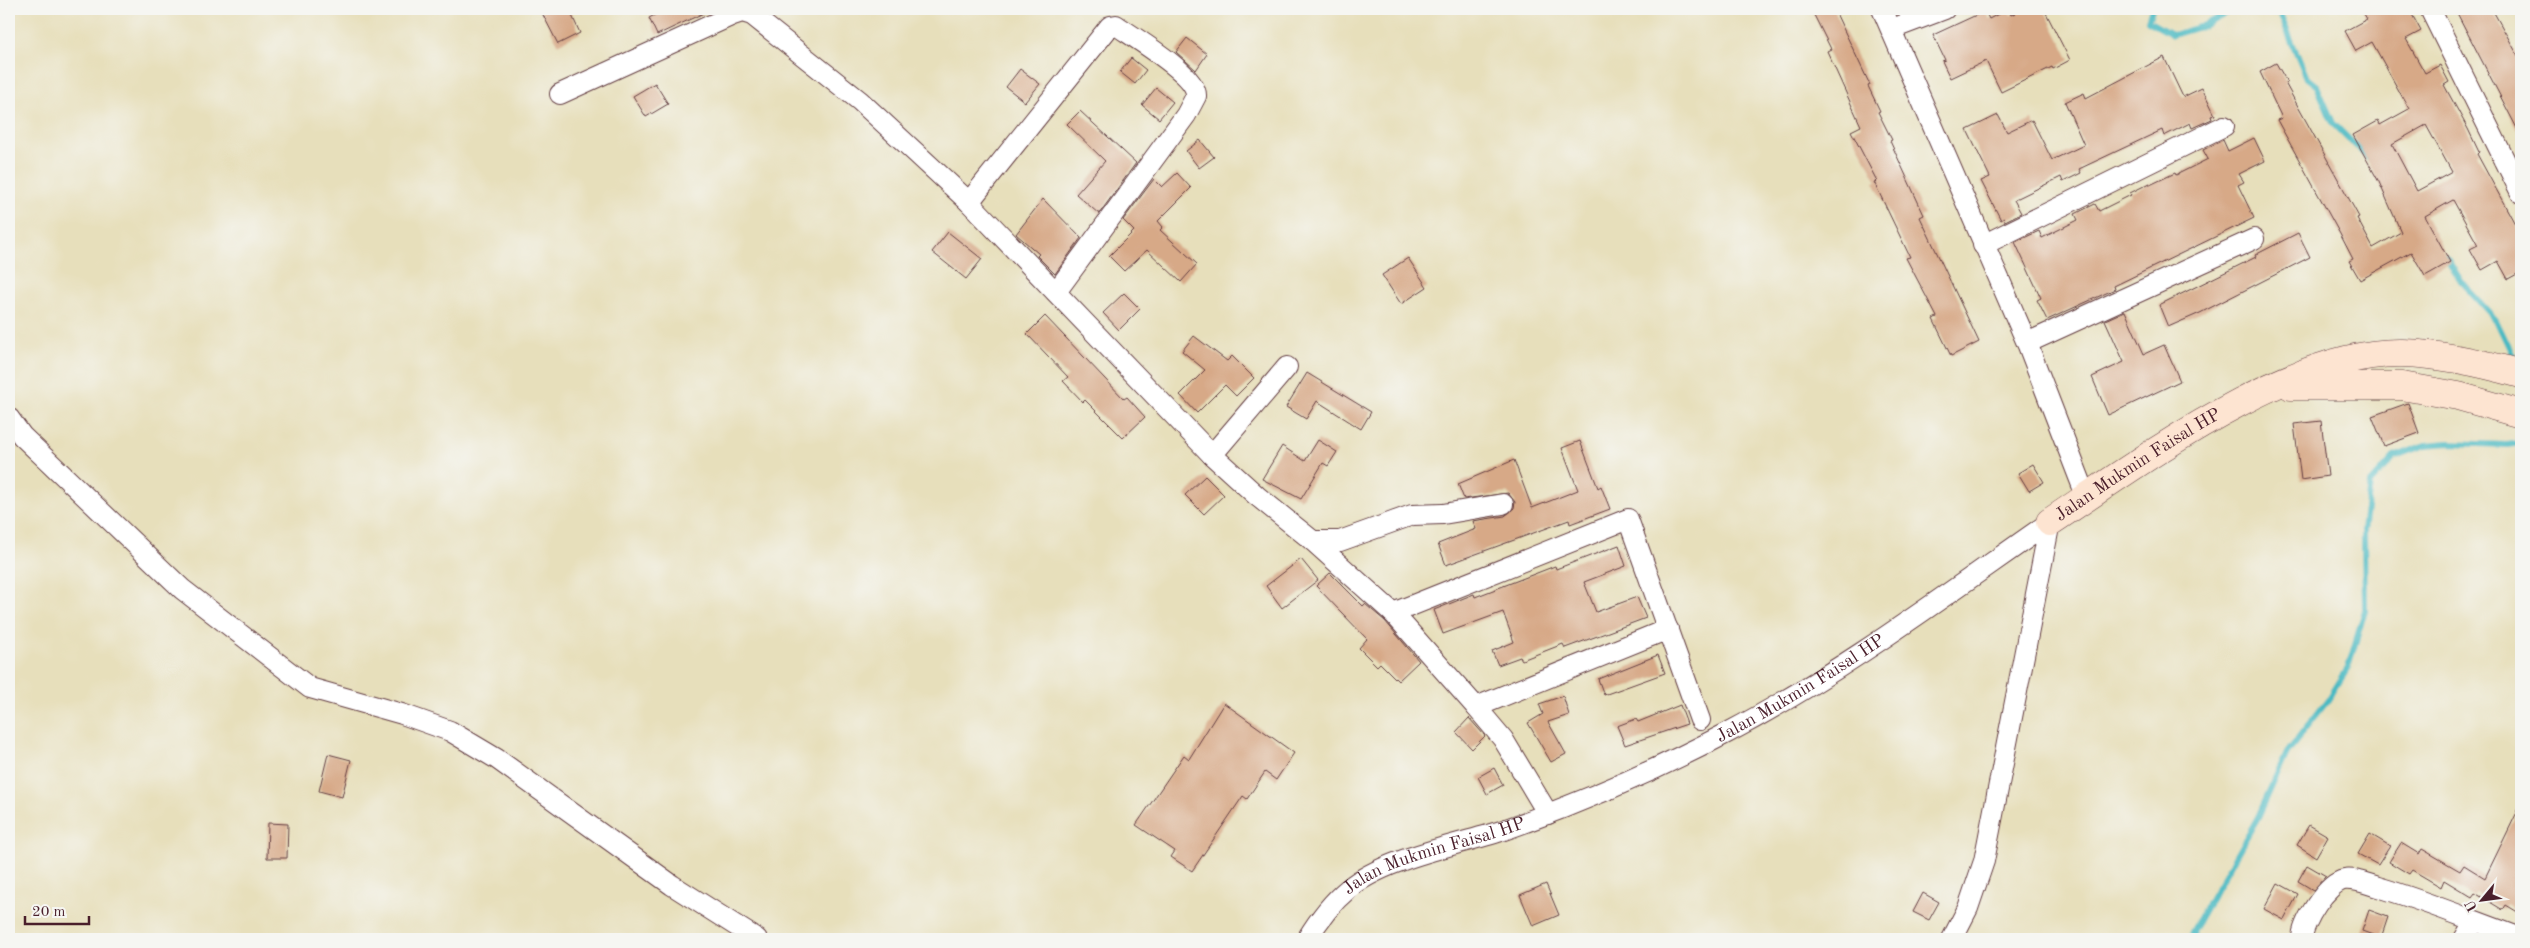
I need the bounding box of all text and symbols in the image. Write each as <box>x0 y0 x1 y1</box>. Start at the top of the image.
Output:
street label: Jalan Mukmin Faisal HP <box>2052 405 2224 525</box>
street label: Jalan Mukmin Faisal HP <box>1713 631 1888 746</box>
street label: Jalan Mukmin Faisal HP <box>1340 814 1528 898</box>
north arrow <box>2458 876 2508 926</box>
scale bar <box>25 893 89 925</box>
text: U <box>2463 898 2480 914</box>
text: 20 m <box>32 905 66 920</box>

